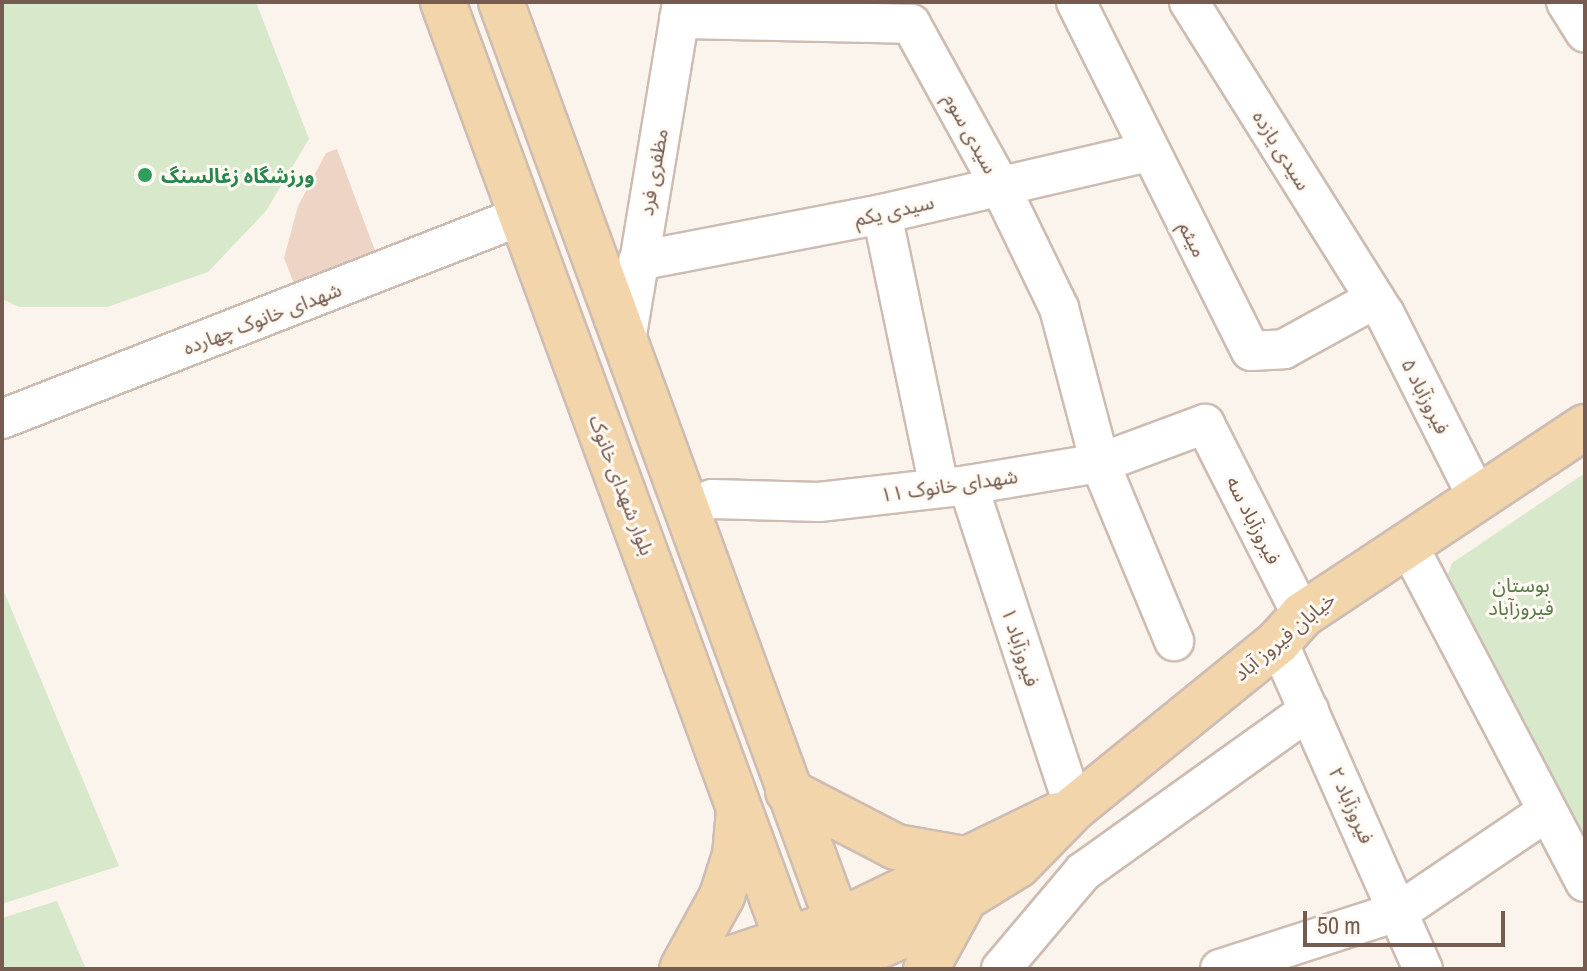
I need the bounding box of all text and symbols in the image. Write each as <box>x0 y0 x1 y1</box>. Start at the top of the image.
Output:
street label: سیدی سوم <box>939 89 1003 177</box>
street label: سیدی یازده <box>1248 106 1316 194</box>
street label: مظفری فرد <box>634 127 672 217</box>
place label: ورزشگاه زغالسنگ <box>161 163 314 187</box>
marker: ورزشگاه زغالسنگ <box>136 166 154 184</box>
street label: سیدی یکم <box>852 189 936 231</box>
street label: میثم <box>1174 217 1212 261</box>
street label: شهدای خانوک چهارده <box>179 277 345 359</box>
street label: فیروزآباد ۵ <box>1397 354 1455 438</box>
street label: بلوار شهدای خانوک <box>584 411 660 559</box>
street label: شهدای خانوک ۱۱ <box>879 463 1019 507</box>
street label: فیروزآباد سه <box>1222 472 1286 568</box>
park label: بوستان فیروزآباد <box>1488 572 1554 619</box>
street label: خیابان فیروز آباد <box>1228 587 1340 685</box>
street label: فیروزآباد ۱ <box>997 605 1045 689</box>
street label: فیروزآباد ۲ <box>1324 763 1380 847</box>
scale bar <box>1307 895 1509 945</box>
text: 50 m <box>1317 909 1361 941</box>

